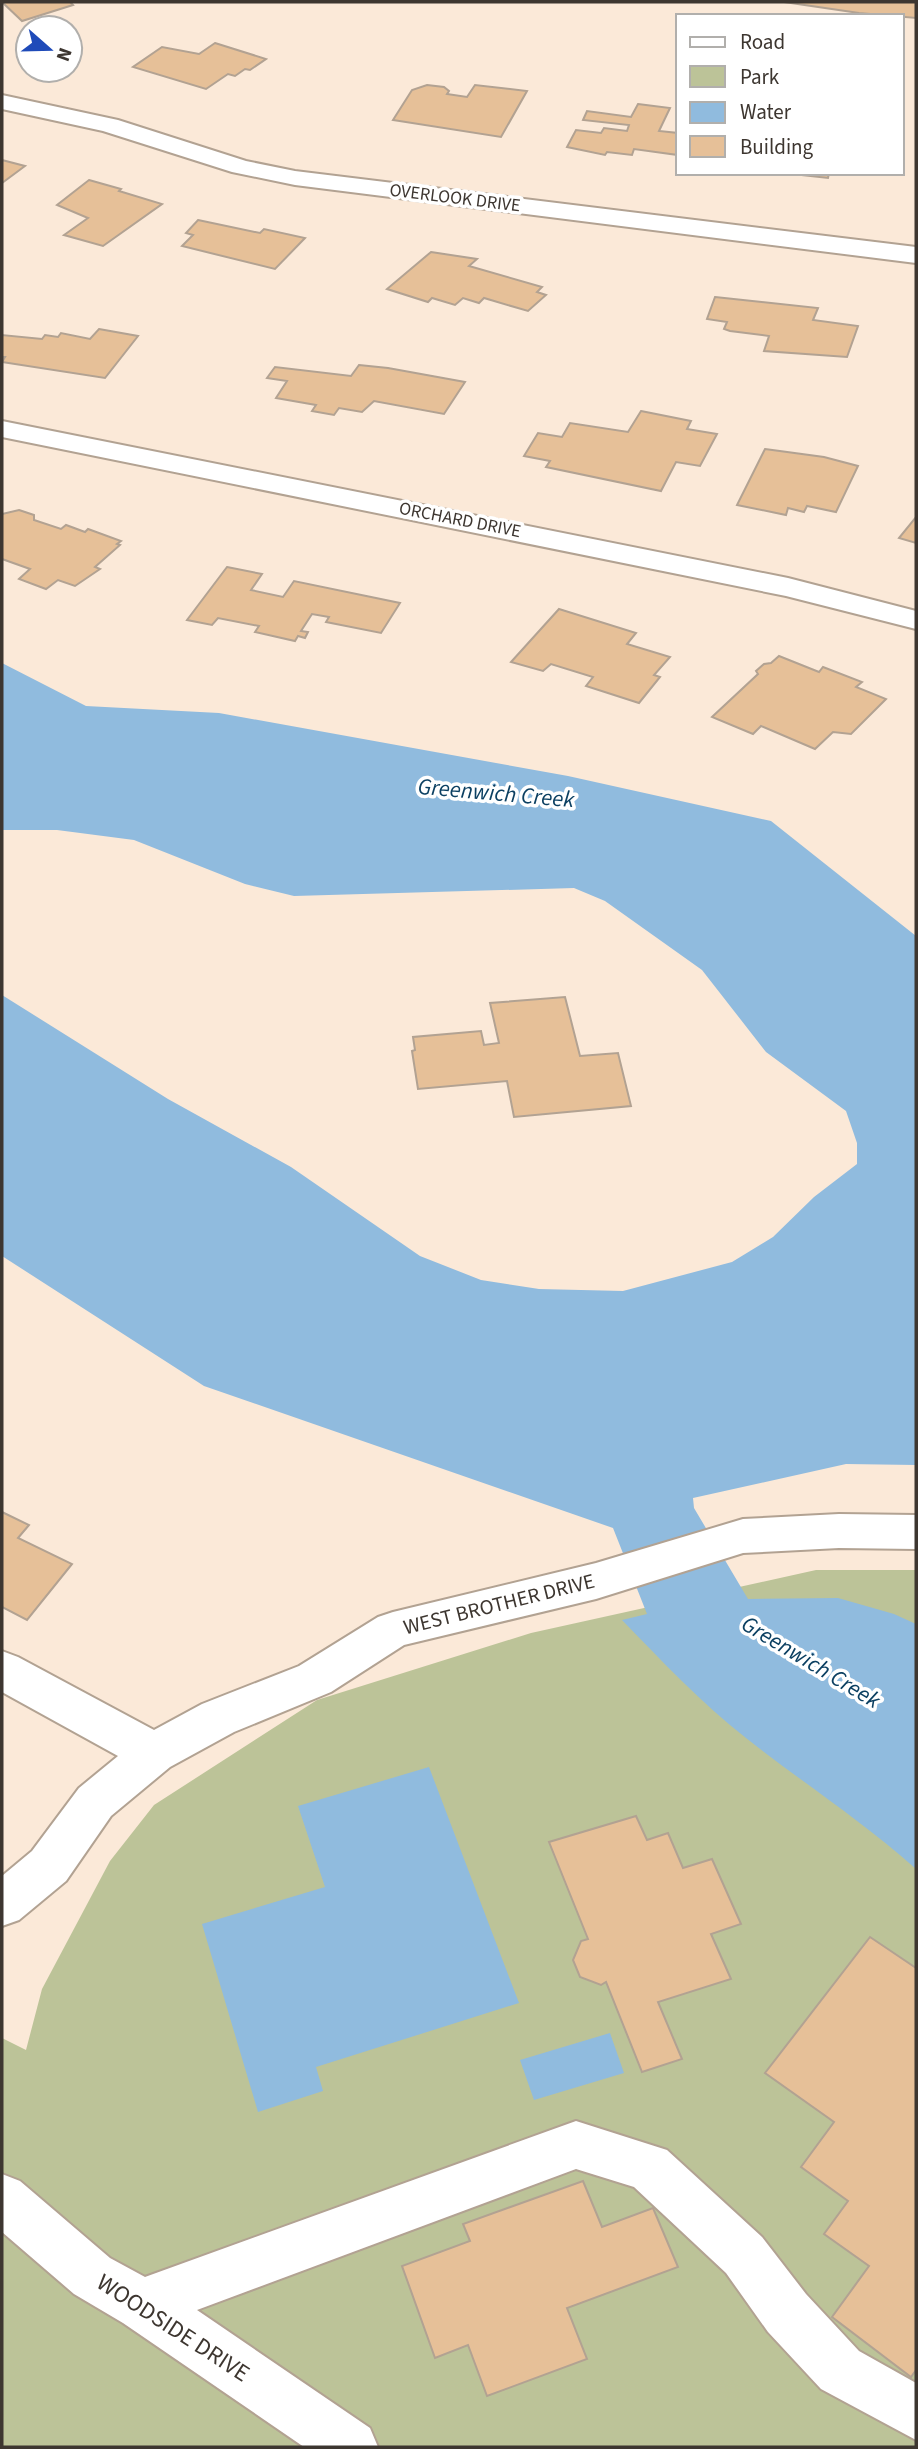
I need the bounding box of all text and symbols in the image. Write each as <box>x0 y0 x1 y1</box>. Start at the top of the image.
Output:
north arrow <box>14 14 84 84</box>
legend <box>676 14 904 175</box>
text: Road <box>740 27 785 57</box>
text: N <box>49 44 78 65</box>
text: Park <box>740 62 780 92</box>
text: Water <box>740 97 792 127</box>
text: Building <box>740 132 814 162</box>
street label: OVERLOOK DRIVE <box>388 178 522 218</box>
street label: ORCHARD DRIVE <box>397 496 523 544</box>
water label: Greenwich Creek <box>416 770 577 816</box>
street label: WEST BROTHER DRIVE <box>400 1566 598 1642</box>
water label: Greenwich Creek <box>735 1607 888 1717</box>
street label: WOODSIDE DRIVE <box>89 2265 257 2391</box>

